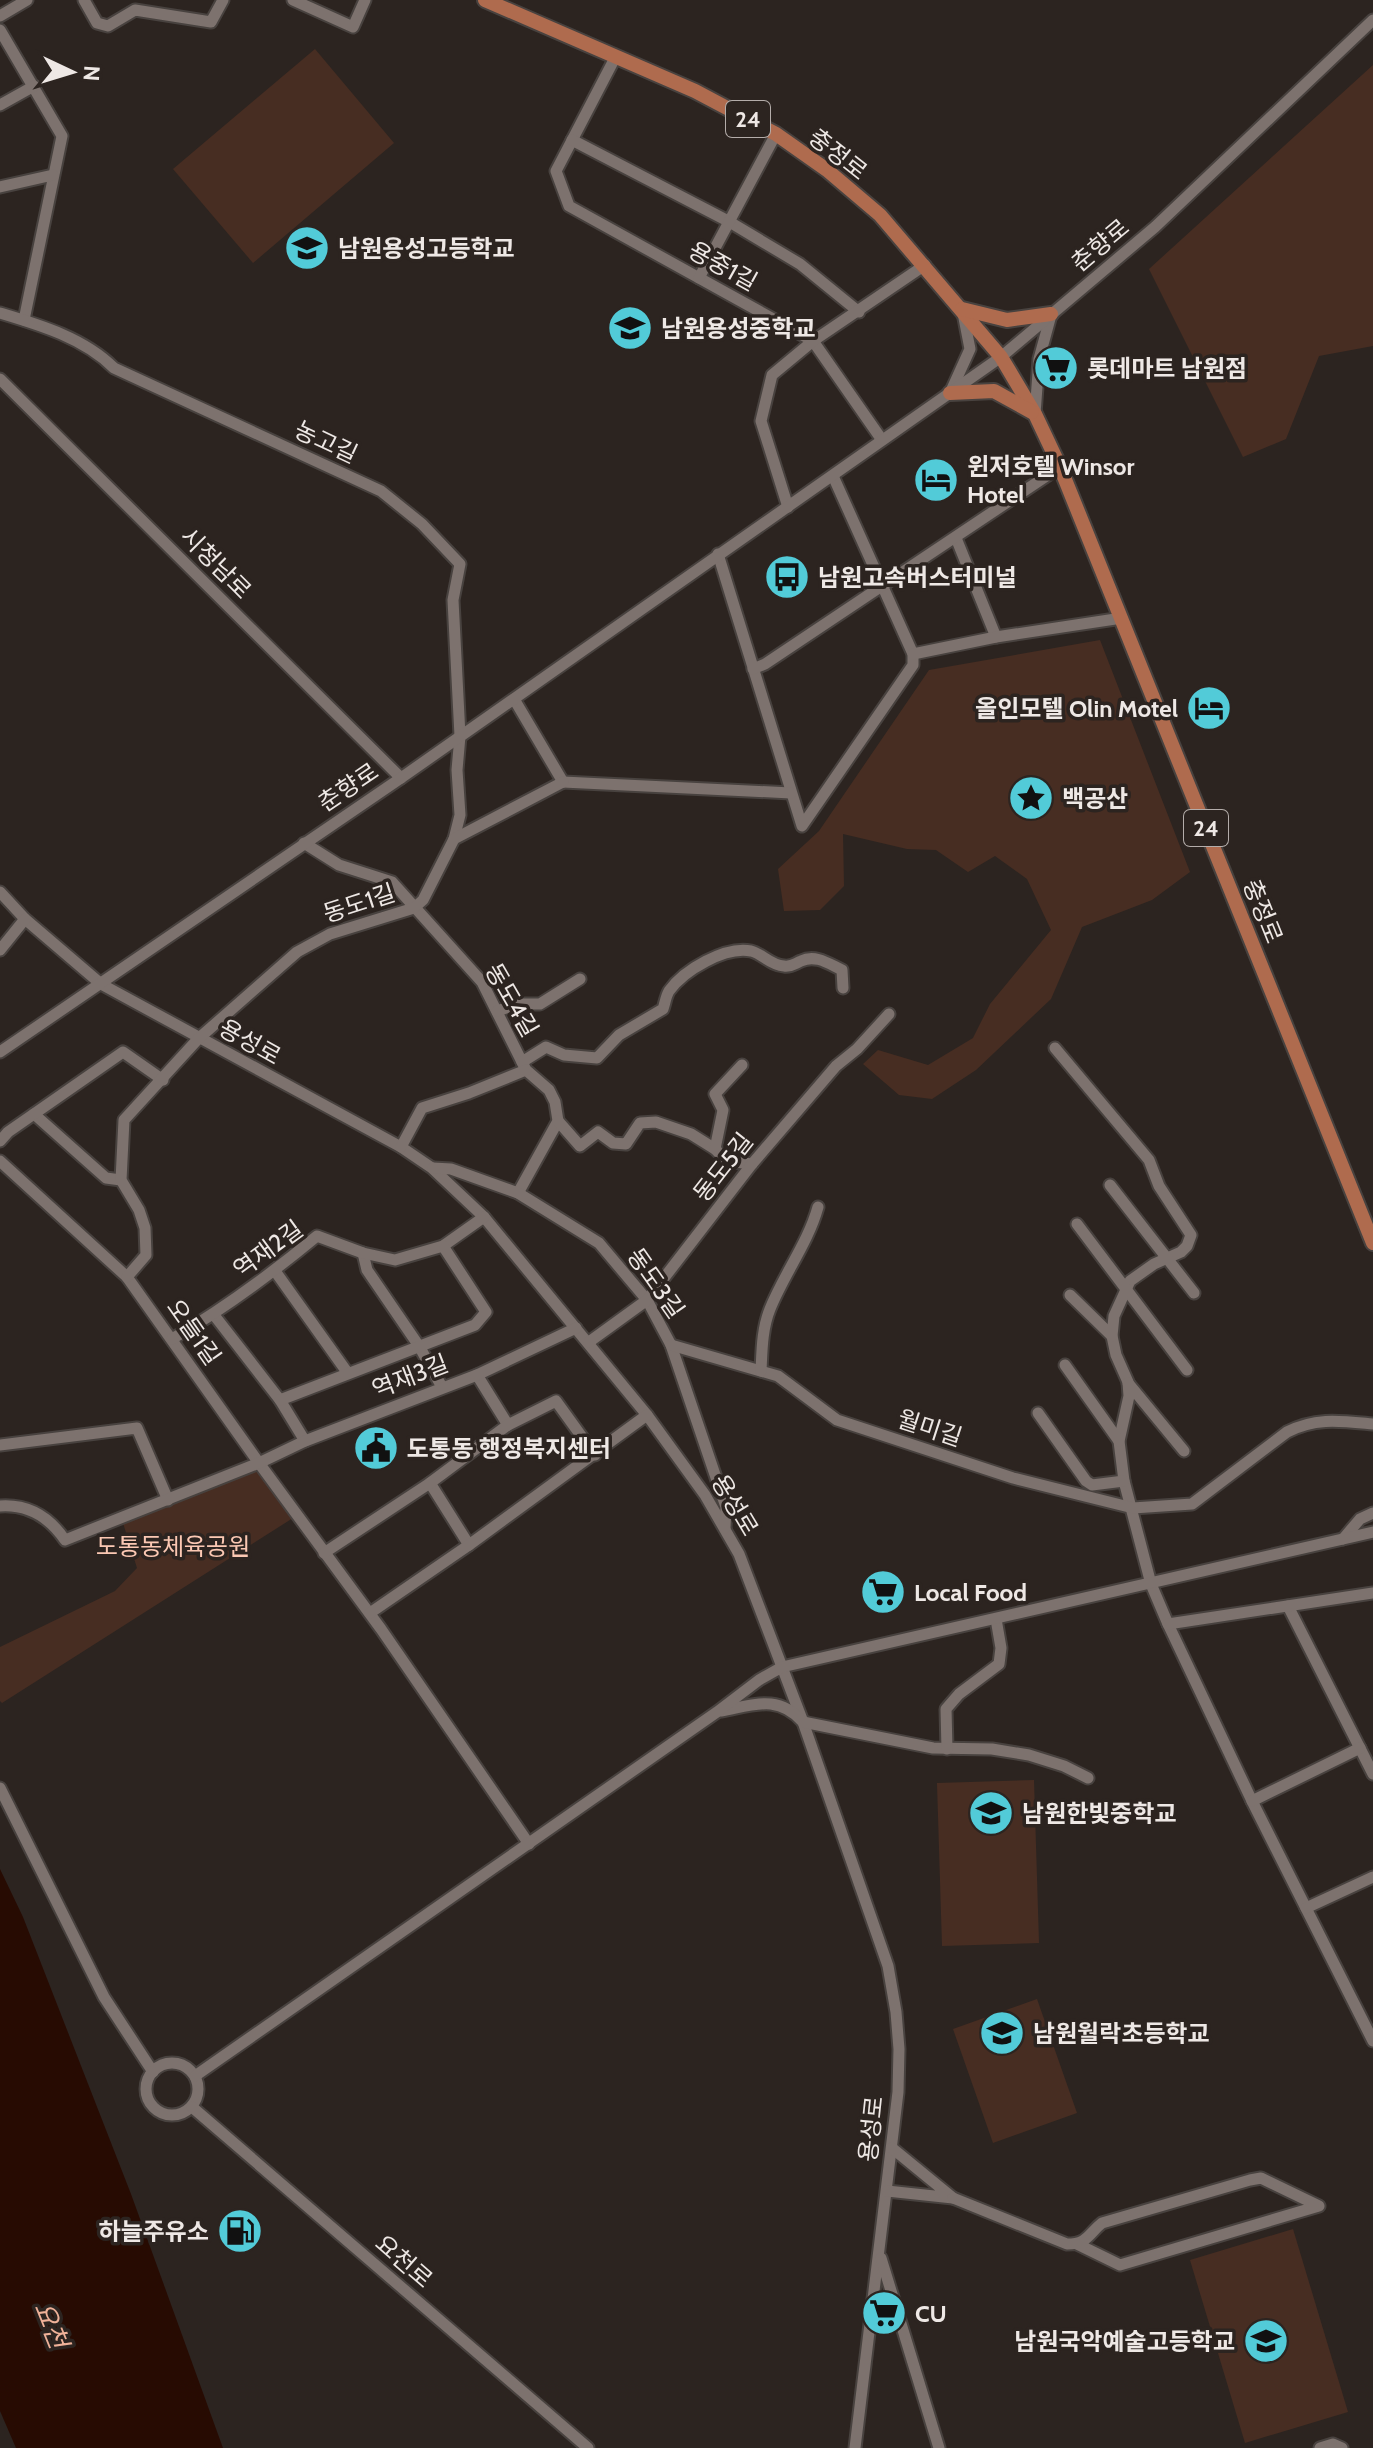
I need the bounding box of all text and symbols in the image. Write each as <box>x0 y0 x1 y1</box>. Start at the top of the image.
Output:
north arrow <box>32 32 112 112</box>
text: N <box>77 65 105 82</box>
road number: 24 <box>726 101 770 137</box>
street label: 충정로 <box>803 122 873 186</box>
street label: 춘향로 <box>1065 213 1135 277</box>
school or university icon: 남원용성고등학교 <box>283 224 331 272</box>
place label: 남원용성고등학교 <box>338 234 515 263</box>
street label: 용중1길 <box>684 235 762 297</box>
school or university icon: 남원용성중학교 <box>606 304 654 352</box>
place label: 남원용성중학교 <box>661 314 816 343</box>
supermarket icon: 롯데마트 남원점 <box>1032 344 1080 392</box>
place label: 롯데마트 남원점 <box>1087 354 1247 383</box>
street label: 농고길 <box>290 415 362 469</box>
place label: 윈저호텔 Winsor Hotel <box>967 452 1135 509</box>
hotel icon: 윈저호텔 Winsor Hotel <box>912 456 960 504</box>
street label: 시청남로 <box>175 522 257 604</box>
bus stop icon: 남원고속버스터미널 <box>763 553 811 601</box>
place label: 남원고속버스터미널 <box>818 563 1017 592</box>
hotel icon: 올인모텔 Olin Motel <box>1185 684 1233 732</box>
place label: 올인모텔 Olin Motel <box>975 694 1178 723</box>
street label: 춘향로 <box>312 756 384 818</box>
place icon: 백공산 <box>1007 774 1055 822</box>
place label: 백공산 <box>1062 784 1128 813</box>
road number: 24 <box>1184 810 1228 846</box>
street label: 충정로 <box>1237 875 1289 947</box>
street label: 동도1길 <box>319 878 399 928</box>
street label: 동도4길 <box>479 958 545 1042</box>
street label: 용성로 <box>214 1013 286 1071</box>
street label: 동도5길 <box>687 1127 759 1207</box>
street label: 역재2길 <box>228 1214 308 1284</box>
street label: 동도3길 <box>621 1242 691 1324</box>
street label: 오들1길 <box>161 1293 227 1371</box>
street label: 역재3길 <box>368 1348 452 1404</box>
street label: 월미길 <box>894 1404 966 1452</box>
public building icon: 도통동 행정복지센터 <box>352 1424 400 1472</box>
place label: 도통동 행정복지센터 <box>407 1434 611 1463</box>
street label: 용성로 <box>706 1469 764 1541</box>
park label: 도통동체육공원 <box>96 1532 250 1561</box>
supermarket icon: Local Food <box>859 1568 907 1616</box>
place label: Local Food <box>914 1578 1027 1607</box>
school or university icon: 남원한빛중학교 <box>967 1789 1015 1837</box>
place label: 남원한빛중학교 <box>1022 1799 1177 1828</box>
school or university icon: 남원월락초등학교 <box>978 2009 1026 2057</box>
place label: 남원월락초등학교 <box>1033 2019 1210 2048</box>
street label: 용성로 <box>853 2095 889 2163</box>
fuel station icon: 하늘주유소 <box>216 2207 264 2255</box>
place label: 하늘주유소 <box>99 2217 209 2246</box>
street label: 요천로 <box>369 2228 439 2294</box>
supermarket icon: CU <box>860 2289 908 2337</box>
water label: 요천 <box>27 2297 76 2356</box>
place label: CU <box>915 2299 947 2328</box>
school or university icon: 남원국악예술고등학교 <box>1242 2317 1290 2365</box>
place label: 남원국악예술고등학교 <box>1014 2327 1235 2356</box>

